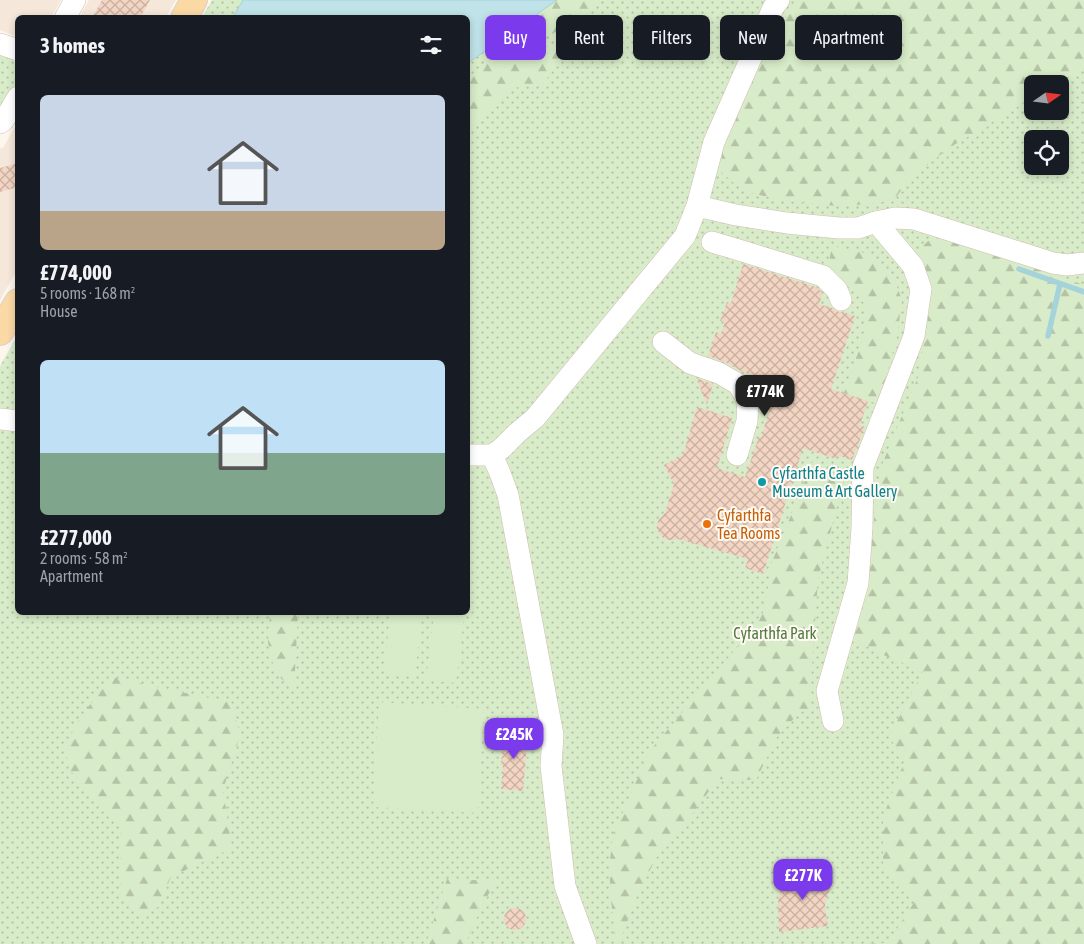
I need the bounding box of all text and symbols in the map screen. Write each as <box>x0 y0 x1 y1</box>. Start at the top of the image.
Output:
chip: Buy <box>485 15 546 60</box>
chip: Rent <box>556 15 623 60</box>
chip: Filters <box>633 15 710 60</box>
chip: New <box>720 15 785 60</box>
chip: Apartment <box>795 15 902 60</box>
icon: filters <box>417 31 445 59</box>
text: 3 homes <box>40 33 105 57</box>
north arrow <box>1024 75 1069 120</box>
map controls <box>1024 75 1069 175</box>
icon: home <box>198 128 288 218</box>
button: locate <box>1024 130 1069 175</box>
text: £774,000 <box>40 260 112 284</box>
text: 5 rooms · 168 m² <box>40 284 135 302</box>
text: House <box>40 302 77 320</box>
pin: £774K <box>730 374 800 417</box>
text: £774K <box>746 382 784 400</box>
icon: home <box>198 393 288 483</box>
place label: Cyfarthfa Castle Museum & Art Gallery <box>772 464 898 501</box>
marker: Cyfarthfa Castle Museum & Art Gallery <box>756 476 768 488</box>
place label: Cyfarthfa Tea Rooms <box>717 506 781 542</box>
marker: Cyfarthfa Tea Rooms <box>701 518 713 530</box>
text: £277,000 <box>40 525 112 549</box>
text: 2 rooms · 58 m² <box>40 549 128 567</box>
text: Apartment <box>40 567 103 585</box>
park label: Cyfarthfa Park <box>733 624 817 643</box>
pin: £245K <box>479 718 549 760</box>
text: £245K <box>495 725 533 743</box>
pin: £277K <box>768 858 838 901</box>
text: £277K <box>784 866 822 884</box>

